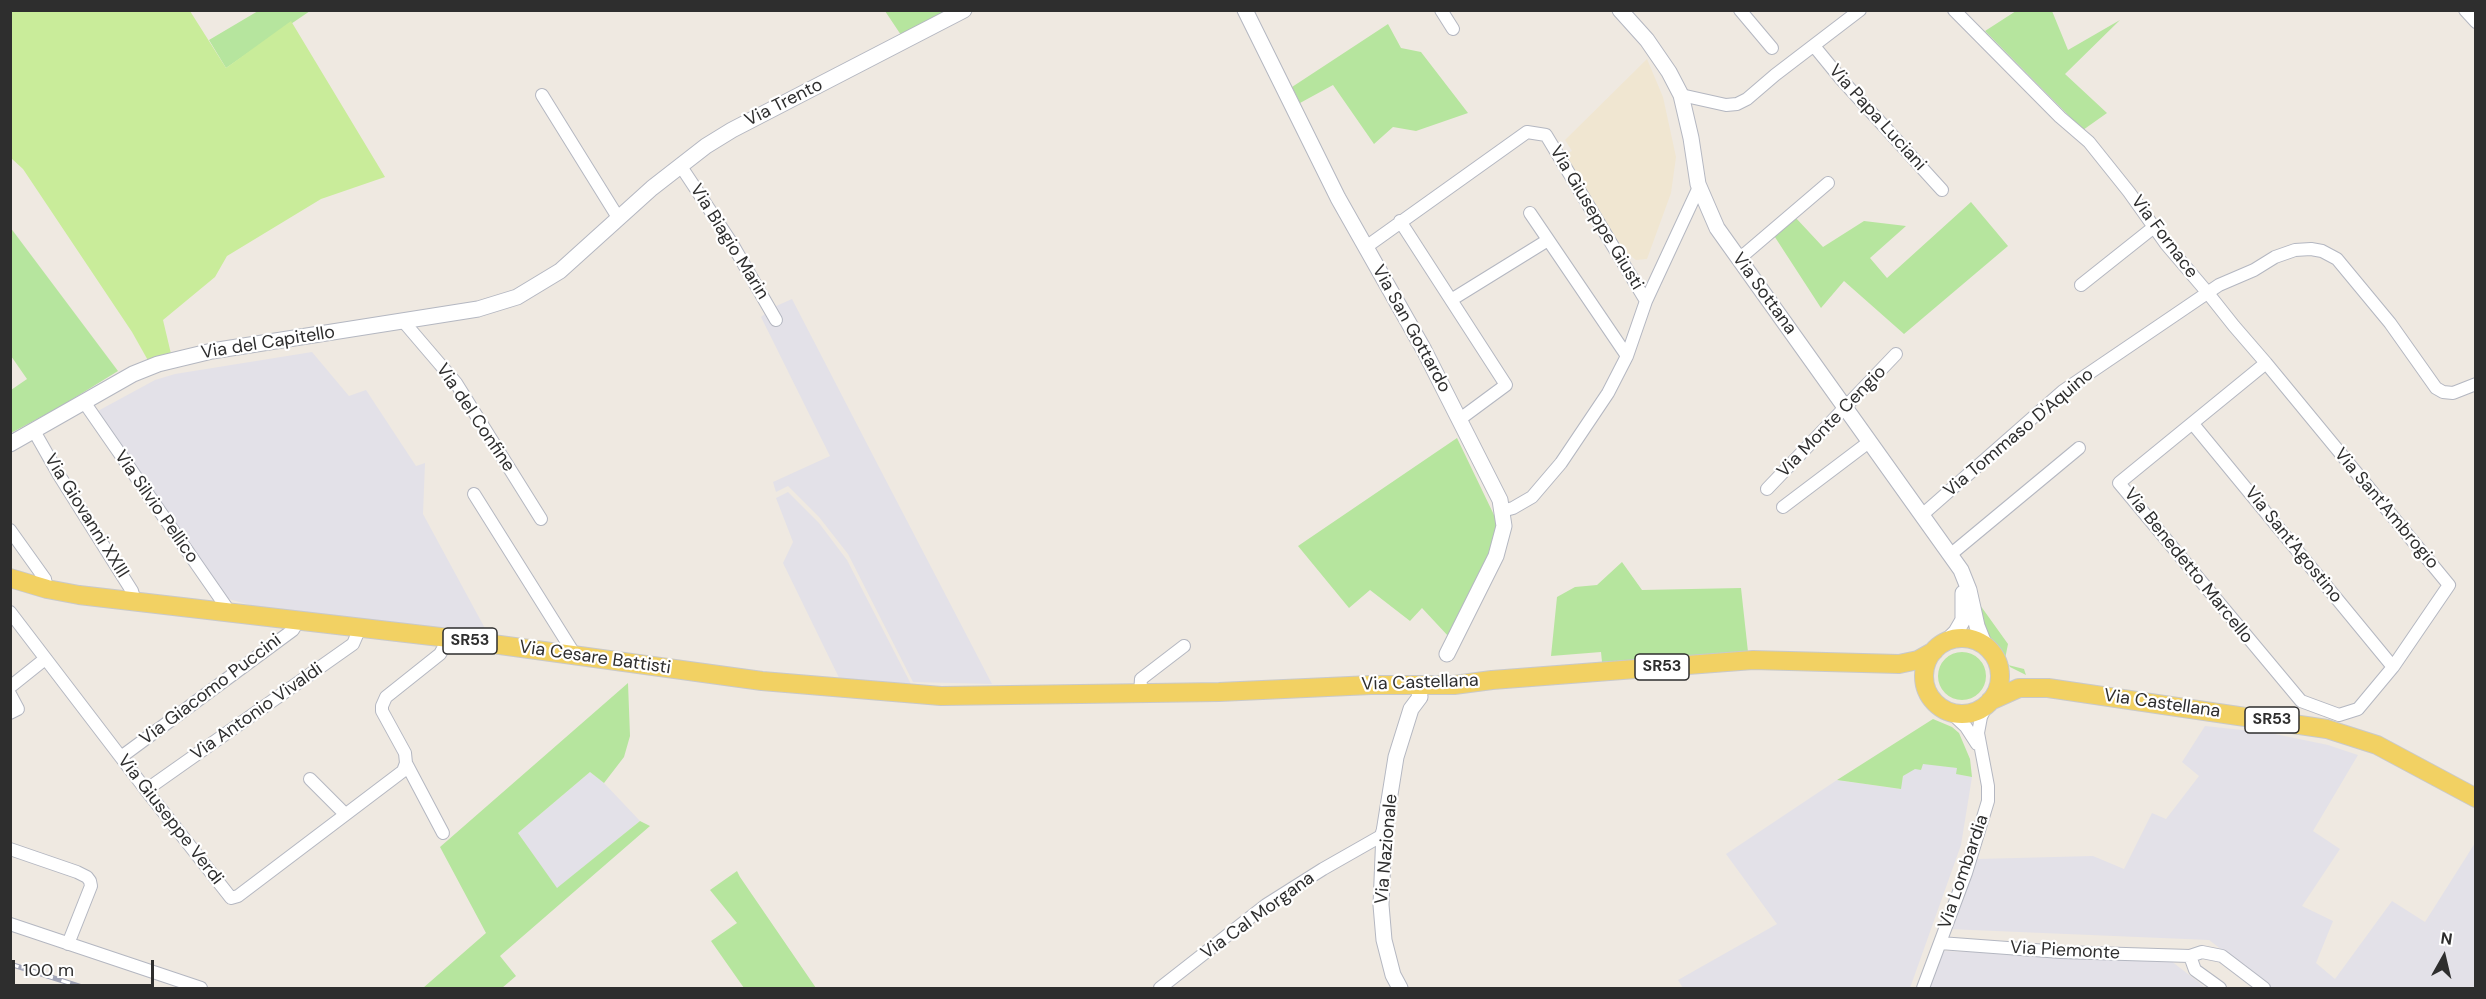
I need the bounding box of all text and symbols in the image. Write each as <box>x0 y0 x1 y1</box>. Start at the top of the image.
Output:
street label: Via Papa Luciani <box>1824 60 1930 176</box>
street label: Via Trento <box>742 74 826 132</box>
street label: Via Giuseppe Giusti <box>1544 142 1648 294</box>
street label: Via Biagio Marin <box>685 180 773 304</box>
street label: Via Fornace <box>2126 191 2202 283</box>
street label: Via Sottana <box>1727 249 1801 339</box>
street label: Via San Gottardo <box>1367 261 1455 397</box>
street label: Via del Capitello <box>200 322 336 364</box>
street label: Via del Confine <box>431 360 519 476</box>
street label: Via Monte Cengio <box>1773 361 1891 483</box>
street label: Via Tommaso D'Aquino <box>1940 364 2098 502</box>
street label: Via Sant'Ambrogio <box>2329 444 2443 574</box>
street label: Via Silvio Pellico <box>109 447 203 567</box>
street label: Via Giovanni XXIII <box>39 450 133 582</box>
street label: Via Sant'Agostino <box>2239 482 2347 608</box>
street label: Via Benedetto Marcello <box>2119 484 2257 648</box>
road number: SR53 <box>443 628 497 654</box>
street label: Via Giacomo Puccini <box>136 630 286 750</box>
street label: Via Cesare Battisti <box>518 637 672 679</box>
road number: SR53 <box>1635 654 1689 680</box>
street label: Via Antonio Vivaldi <box>187 659 327 765</box>
street label: Via Castellana <box>1361 670 1479 696</box>
street label: Via Castellana <box>2102 685 2222 723</box>
road number: SR53 <box>2245 707 2299 733</box>
street label: Via Giuseppe Verdi <box>113 751 227 889</box>
street label: Via Nazionale <box>1371 793 1403 905</box>
street label: Via Lombardia <box>1934 812 1994 932</box>
street label: Via Cal Morgana <box>1197 868 1319 964</box>
north arrow <box>2414 927 2474 987</box>
text: N <box>2439 927 2454 950</box>
street label: Via Piemonte <box>2010 937 2120 965</box>
scale bar <box>15 948 158 986</box>
text: 100 m <box>23 958 74 982</box>

